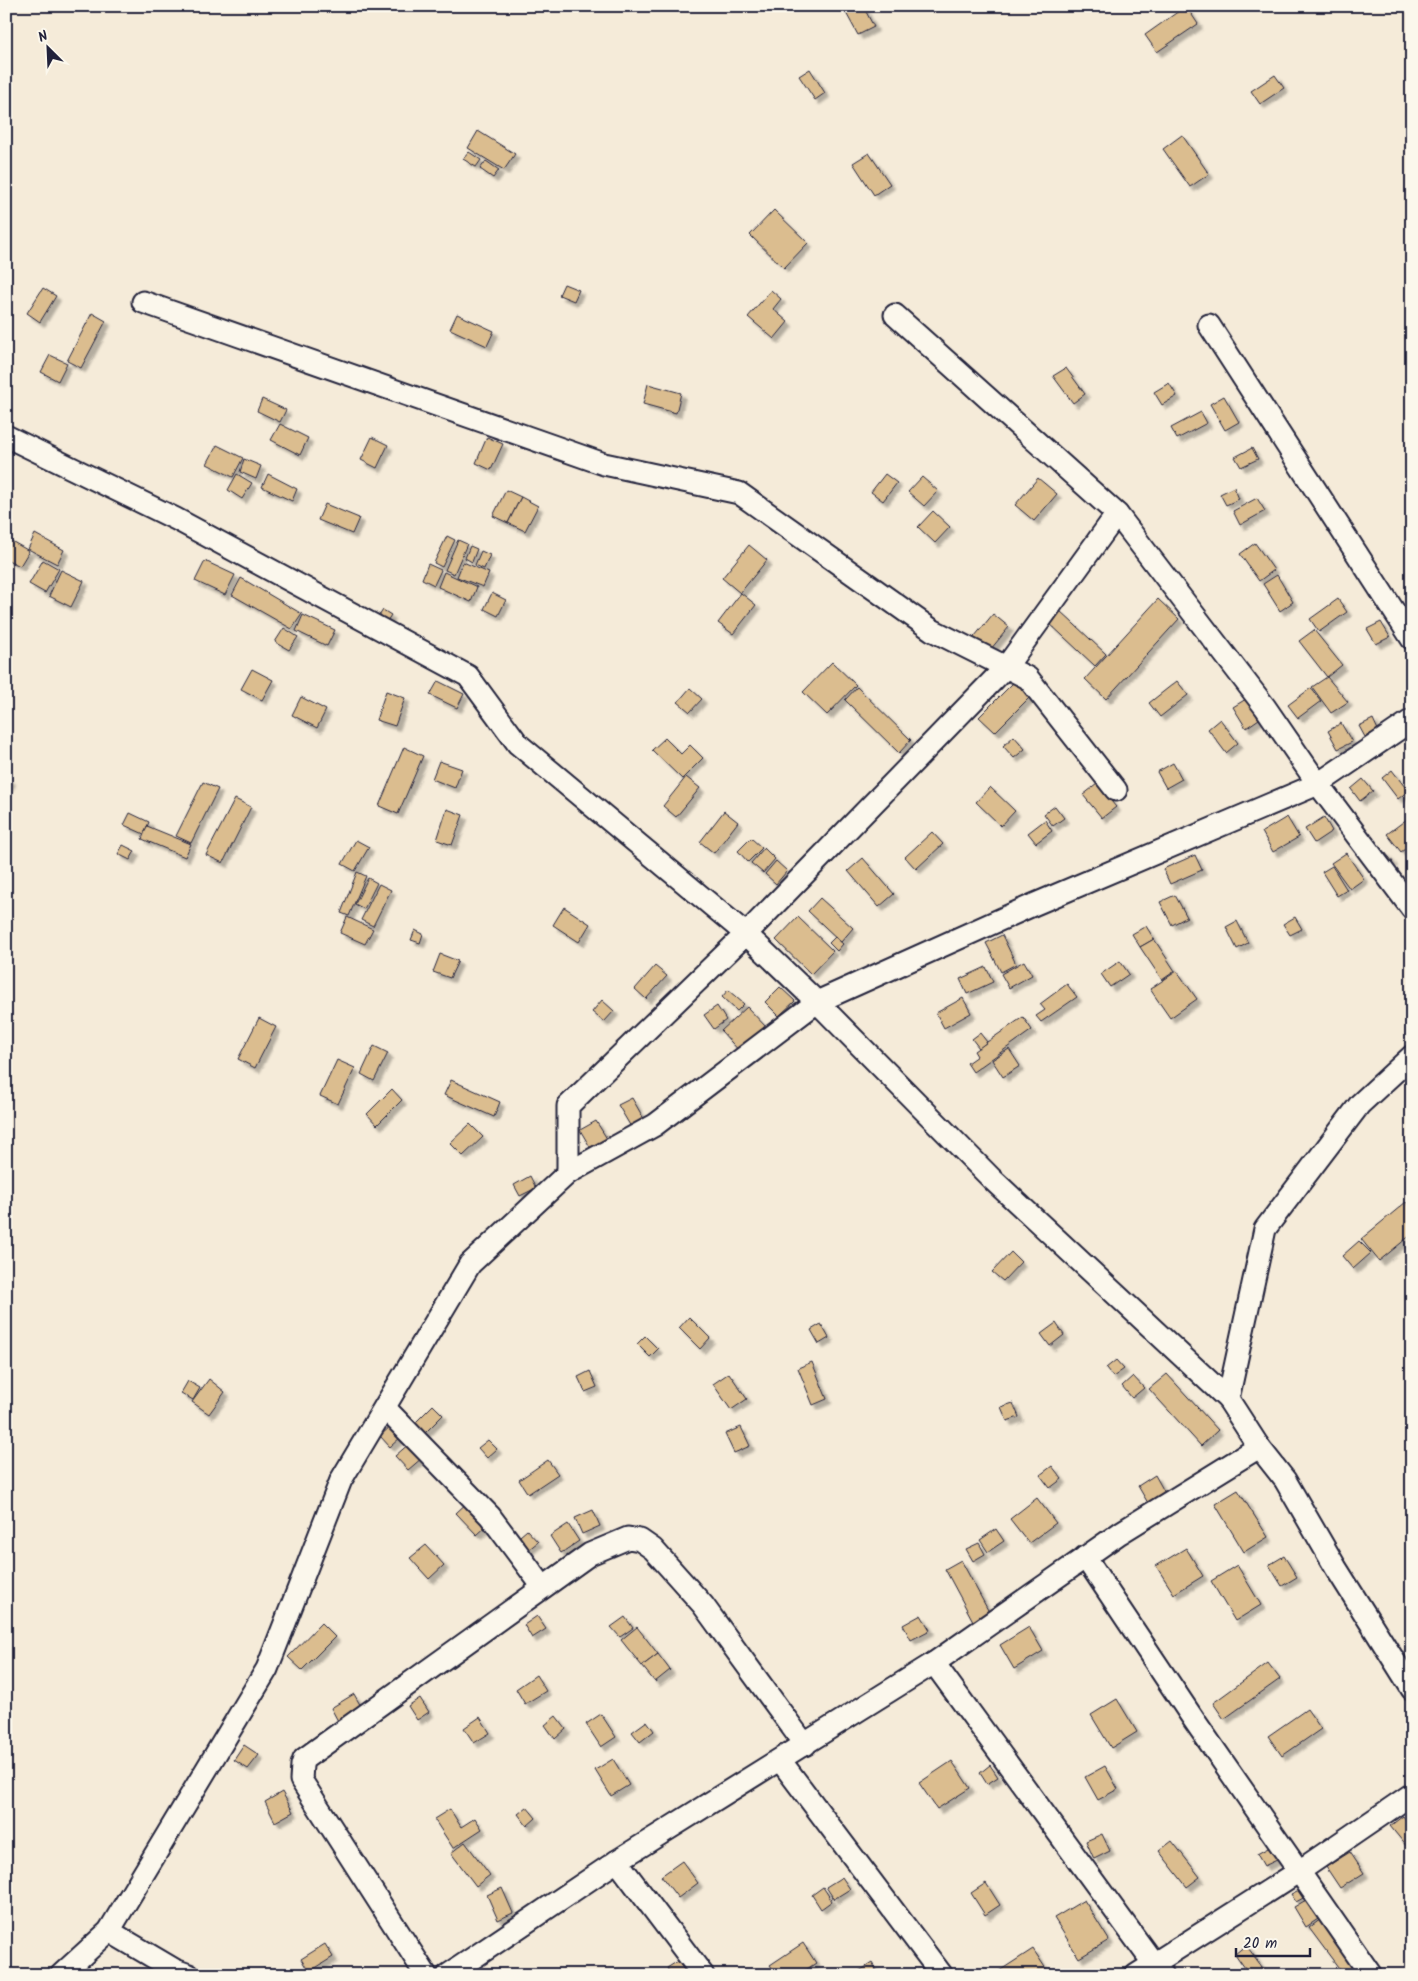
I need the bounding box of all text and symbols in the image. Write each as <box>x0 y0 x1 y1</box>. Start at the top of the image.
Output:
north arrow <box>22 22 72 72</box>
text: N <box>35 25 52 49</box>
scale bar <box>1236 1926 1309 1958</box>
text: 20 m <box>1243 1932 1277 1956</box>

